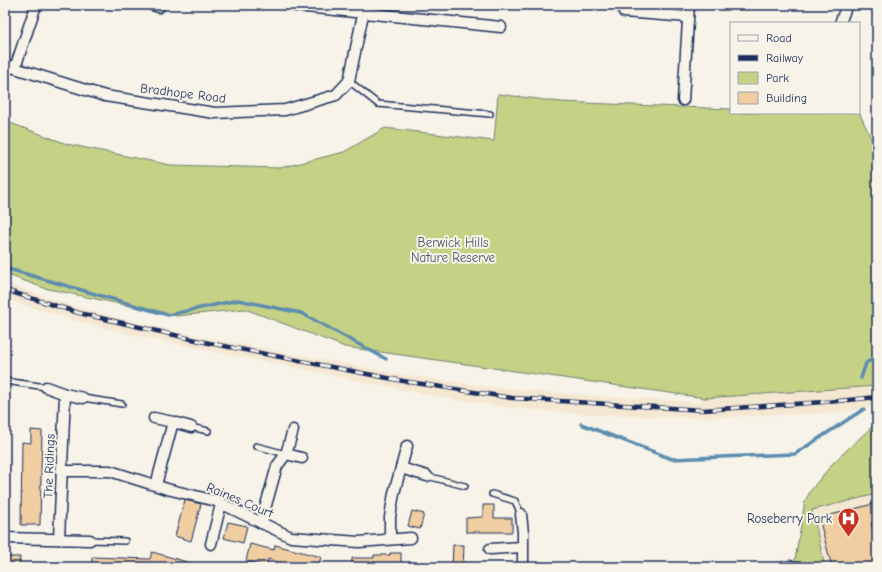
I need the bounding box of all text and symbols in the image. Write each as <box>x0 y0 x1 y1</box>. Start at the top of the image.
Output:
legend <box>730 22 860 114</box>
text: Road <box>766 31 792 45</box>
text: Railway <box>766 51 804 65</box>
text: Park <box>766 71 789 85</box>
street label: Bradhope Road <box>139 80 227 106</box>
text: Building <box>766 91 807 105</box>
park label: Berwick Hills Nature Reserve <box>411 235 496 265</box>
street label: The Ridings <box>40 433 58 499</box>
street label: Raines Court <box>204 479 277 521</box>
hospital icon: Roseberry Park <box>835 505 861 538</box>
place label: Roseberry Park <box>747 511 833 526</box>

